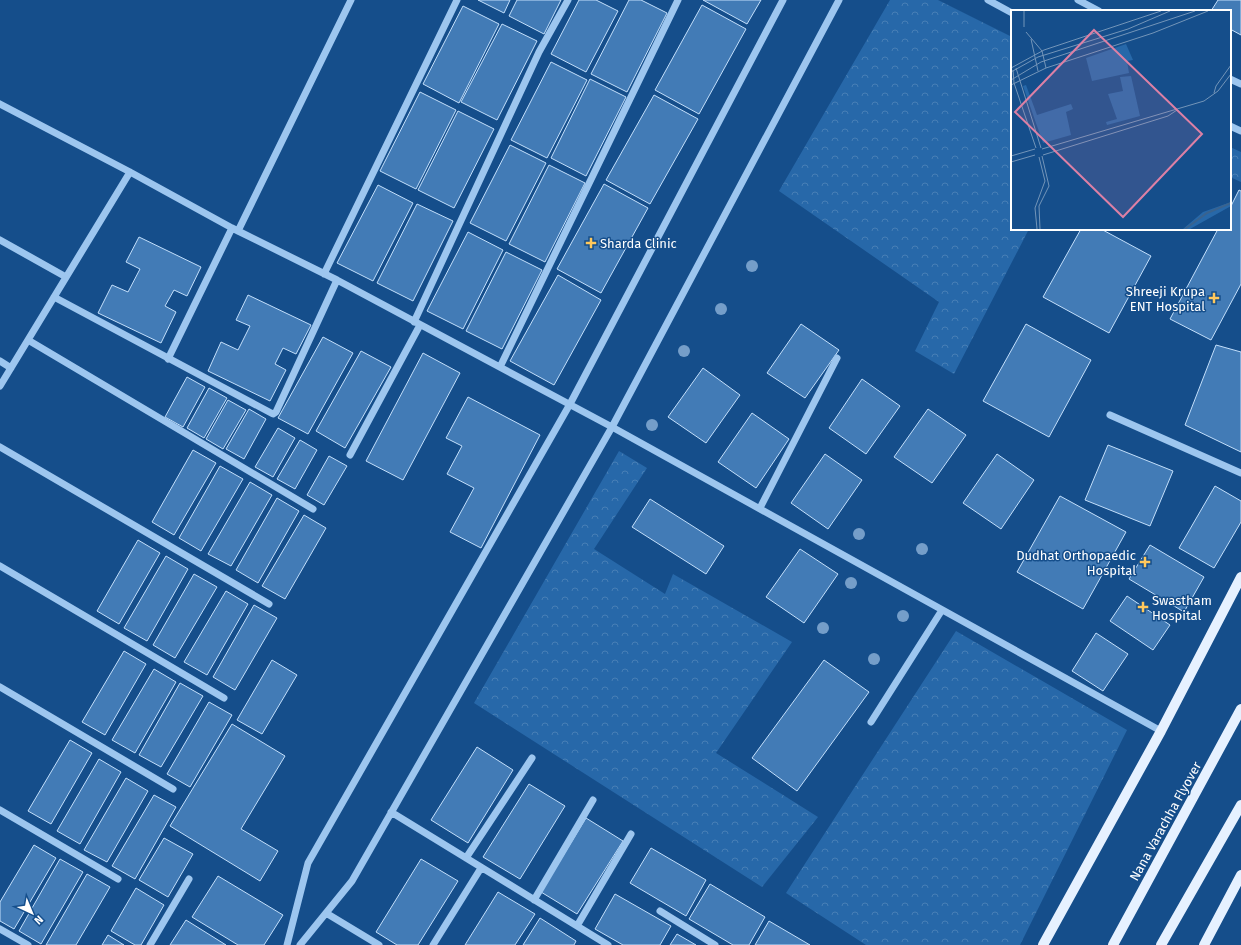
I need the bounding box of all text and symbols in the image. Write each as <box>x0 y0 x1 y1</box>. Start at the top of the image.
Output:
inset map <box>1011 10 1231 230</box>
place label: Sharda Clinic <box>600 236 677 251</box>
marker: Sharda Clinic <box>585 237 597 249</box>
place label: Shreeji Krupa ENT Hospital <box>1126 284 1205 314</box>
marker: Shreeji Krupa ENT Hospital <box>1208 292 1220 304</box>
place label: Dudhat Orthopaedic Hospital <box>1016 548 1136 578</box>
marker: Dudhat Orthopaedic Hospital <box>1139 556 1151 568</box>
place label: Swastham Hospital <box>1152 593 1212 623</box>
marker: Swastham Hospital <box>1137 601 1149 613</box>
street label: Nana Varachha Flyover <box>1126 759 1204 883</box>
north arrow <box>12 893 52 933</box>
text: N <box>31 913 46 927</box>

